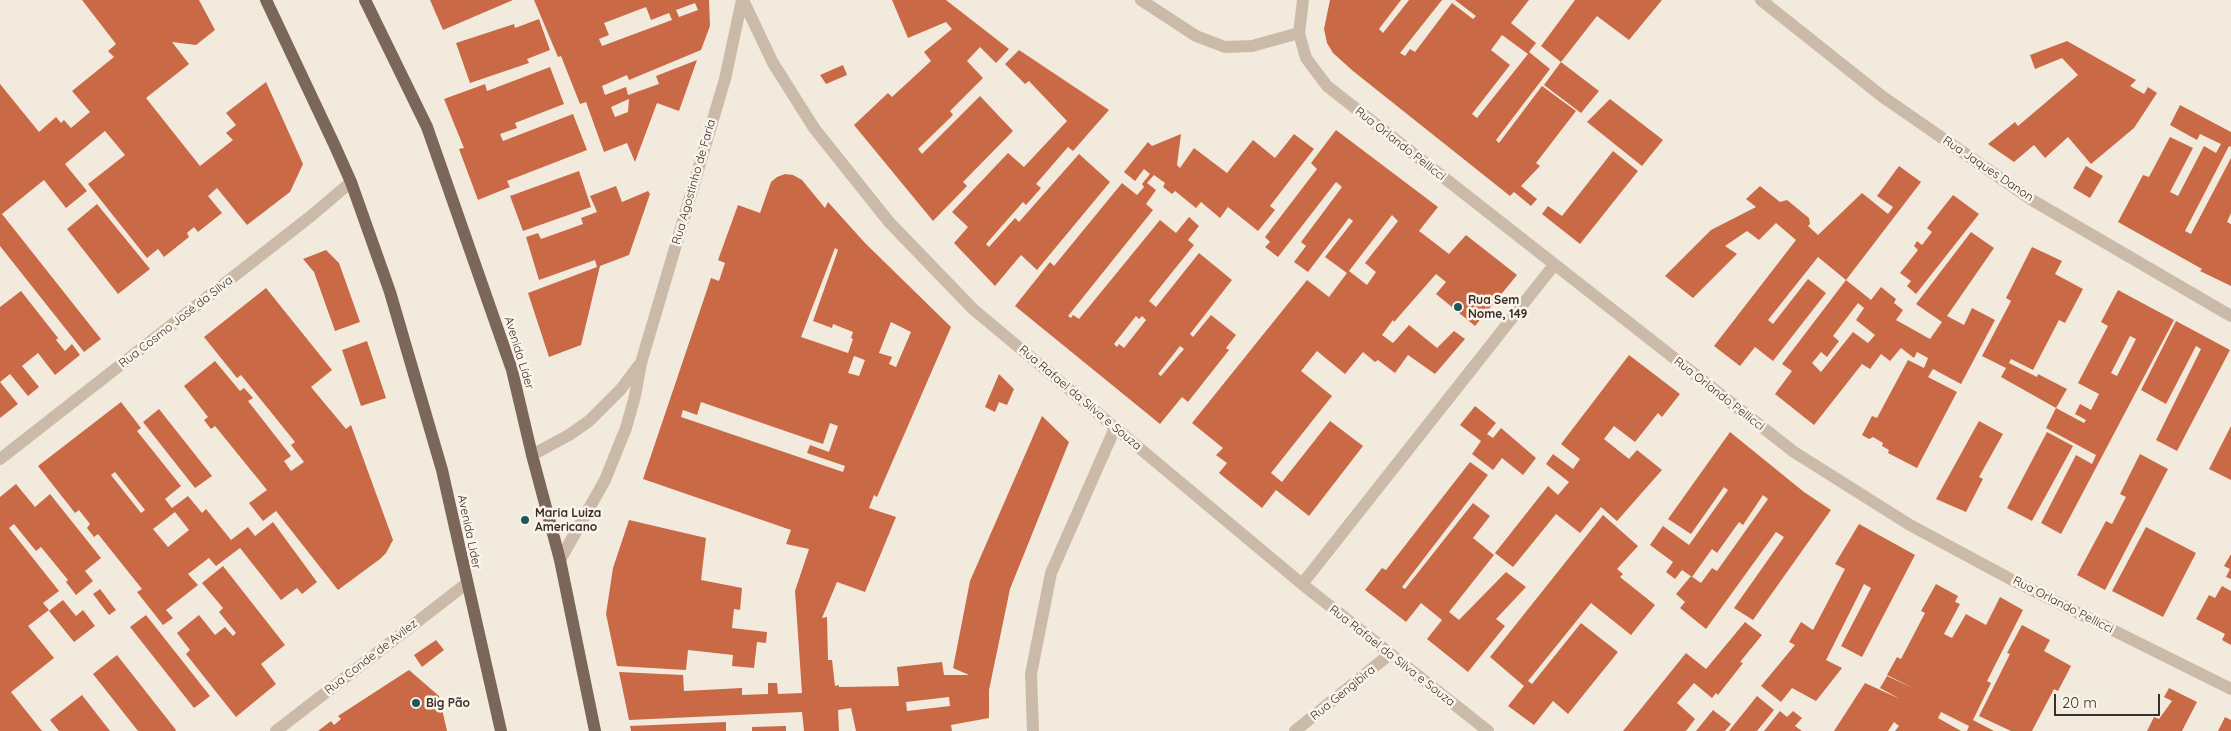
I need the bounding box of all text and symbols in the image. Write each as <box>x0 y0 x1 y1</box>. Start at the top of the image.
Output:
street label: Rua Orlando Pellicci <box>1352 104 1448 184</box>
street label: Rua Agostinho de Faria <box>669 118 719 246</box>
street label: Rua Jaques Danon <box>1940 133 2036 205</box>
street label: Rua Cosmo José da Silva <box>116 273 236 371</box>
place label: Rua Sem Nome, 149 <box>1468 293 1527 321</box>
marker: Rua Sem Nome, 149 <box>1452 301 1464 313</box>
street label: Avenida Líder <box>501 315 537 391</box>
street label: Rua Rafael da Silva e Souza <box>1016 343 1144 453</box>
street label: Rua Orlando Pellicci <box>1671 354 1767 434</box>
street label: Avenida Lider <box>454 494 484 570</box>
place label: Maria Luiza Americano <box>535 506 601 534</box>
marker: Maria Luiza Americano <box>519 514 531 526</box>
street label: Rua Orlando Pellicci <box>2010 573 2116 637</box>
street label: Rua Rafael da Silva e Souza <box>1326 602 1458 710</box>
street label: Rua Conde de Avilez <box>322 616 420 698</box>
street label: Rua Gengibira <box>1308 663 1378 723</box>
scale bar <box>2056 684 2162 716</box>
text: 20 m <box>2062 693 2097 712</box>
place label: Big Pão <box>426 696 470 710</box>
marker: Big Pão <box>410 697 422 709</box>

